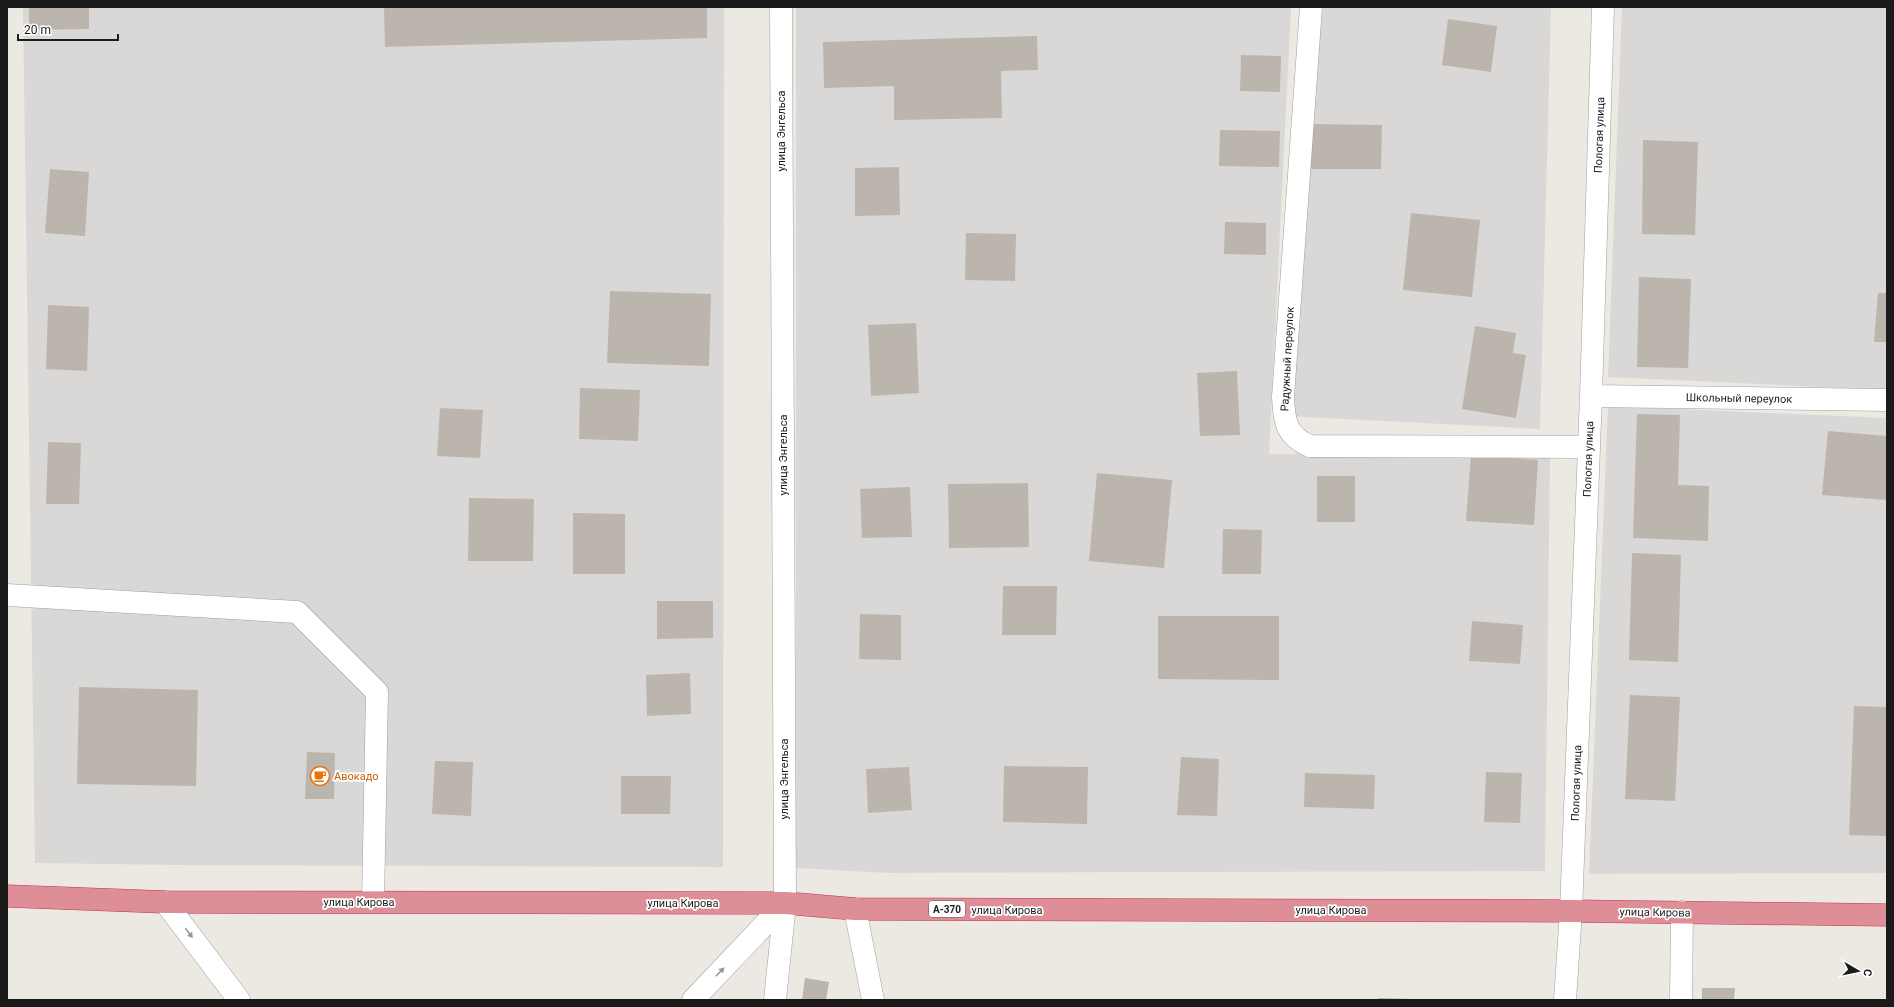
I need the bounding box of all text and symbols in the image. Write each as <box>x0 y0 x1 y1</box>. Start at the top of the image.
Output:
scale bar <box>18 16 118 42</box>
text: 20 m <box>24 23 51 37</box>
street label: улица Энгельса <box>775 90 788 172</box>
street label: Пологая улица <box>1592 97 1607 173</box>
street label: Радужный переулок <box>1278 306 1297 412</box>
street label: Школьный переулок <box>1686 391 1792 406</box>
street label: улица Энгельса <box>777 414 790 496</box>
street label: Пологая улица <box>1581 421 1596 497</box>
street label: улица Энгельса <box>778 738 791 820</box>
street label: Пологая улица <box>1569 745 1584 821</box>
cafe icon: Авокадо <box>309 765 331 787</box>
place label: Авокадо <box>334 770 379 783</box>
street label: улица Кирова <box>324 896 394 909</box>
street label: улица Кирова <box>648 897 718 910</box>
road number: А-370 <box>929 901 965 917</box>
street label: улица Кирова <box>972 904 1042 917</box>
street label: улица Кирова <box>1296 904 1366 917</box>
street label: улица Кирова <box>1619 905 1691 920</box>
one-way arrow <box>184 928 193 939</box>
north arrow <box>1838 951 1878 991</box>
one-way arrow <box>715 967 725 977</box>
text: С <box>1860 968 1874 977</box>

